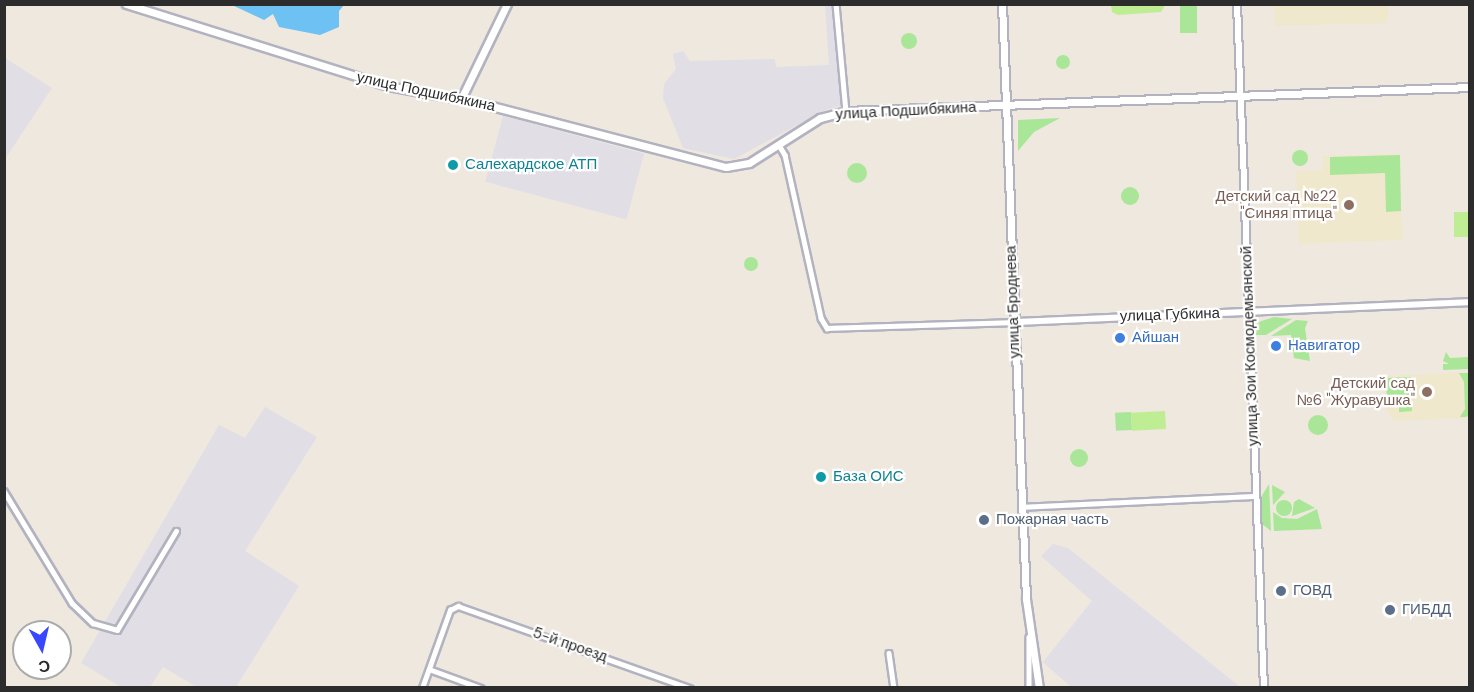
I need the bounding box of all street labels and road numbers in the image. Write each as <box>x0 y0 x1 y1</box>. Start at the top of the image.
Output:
street label: улица Подшибякина <box>355 69 497 115</box>
street label: улица Подшибякина <box>835 98 977 124</box>
street label: улица Броднева <box>1002 245 1024 359</box>
street label: улица Зои Космодемьянской <box>1238 246 1262 446</box>
street label: улица Губкина <box>1120 304 1220 326</box>
street label: 5-й проезд <box>530 624 610 666</box>

